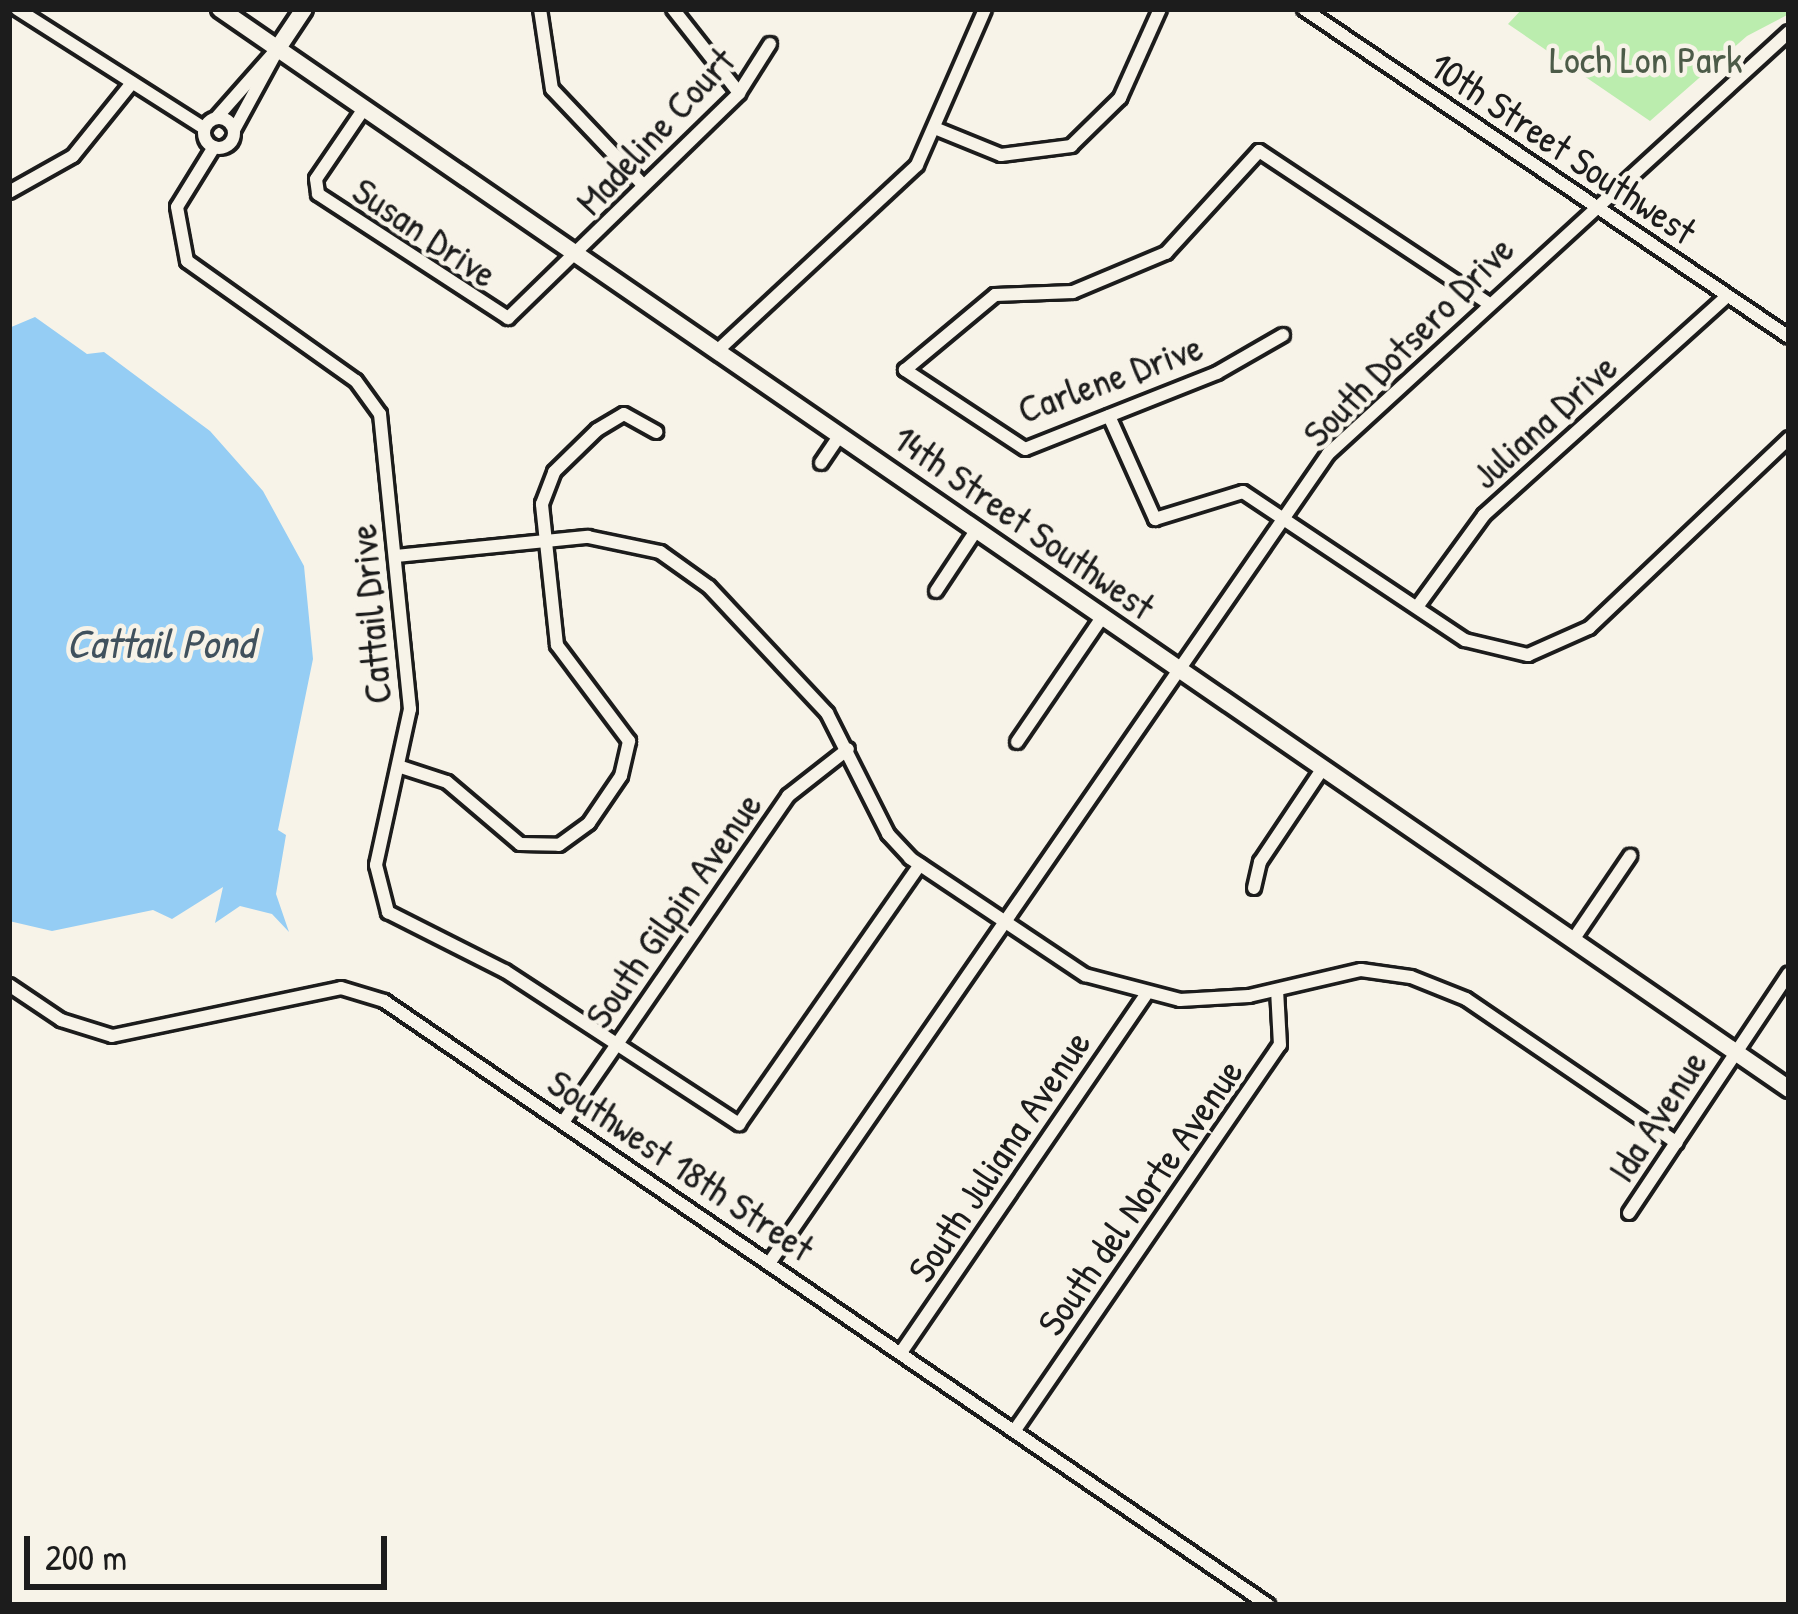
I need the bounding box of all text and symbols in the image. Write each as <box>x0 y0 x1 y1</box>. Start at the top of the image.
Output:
park label: Loch Lon Park <box>1550 36 1742 82</box>
street label: Madeline Court <box>566 38 744 224</box>
street label: 10th Street Southwest <box>1421 42 1705 254</box>
street label: Susan Drive <box>344 167 506 297</box>
street label: South Dotsero Drive <box>1293 226 1523 456</box>
street label: Carlene Drive <box>1011 323 1209 433</box>
street label: Juliana Drive <box>1462 343 1626 499</box>
street label: 14th Street Southwest <box>884 414 1164 630</box>
street label: Cattail Drive <box>339 522 401 706</box>
water label: Cattail Pond <box>66 618 254 668</box>
street label: South Gilpin Avenue <box>574 783 772 1037</box>
street label: South Juliana Avenue <box>898 1021 1100 1291</box>
street label: Ida Avenue <box>1597 1041 1717 1191</box>
street label: South del Norte Avenue <box>1027 1050 1253 1344</box>
street label: Southwest 18th Street <box>539 1059 823 1271</box>
scale bar <box>30 1512 393 1586</box>
text: 200 m <box>45 1532 127 1581</box>

